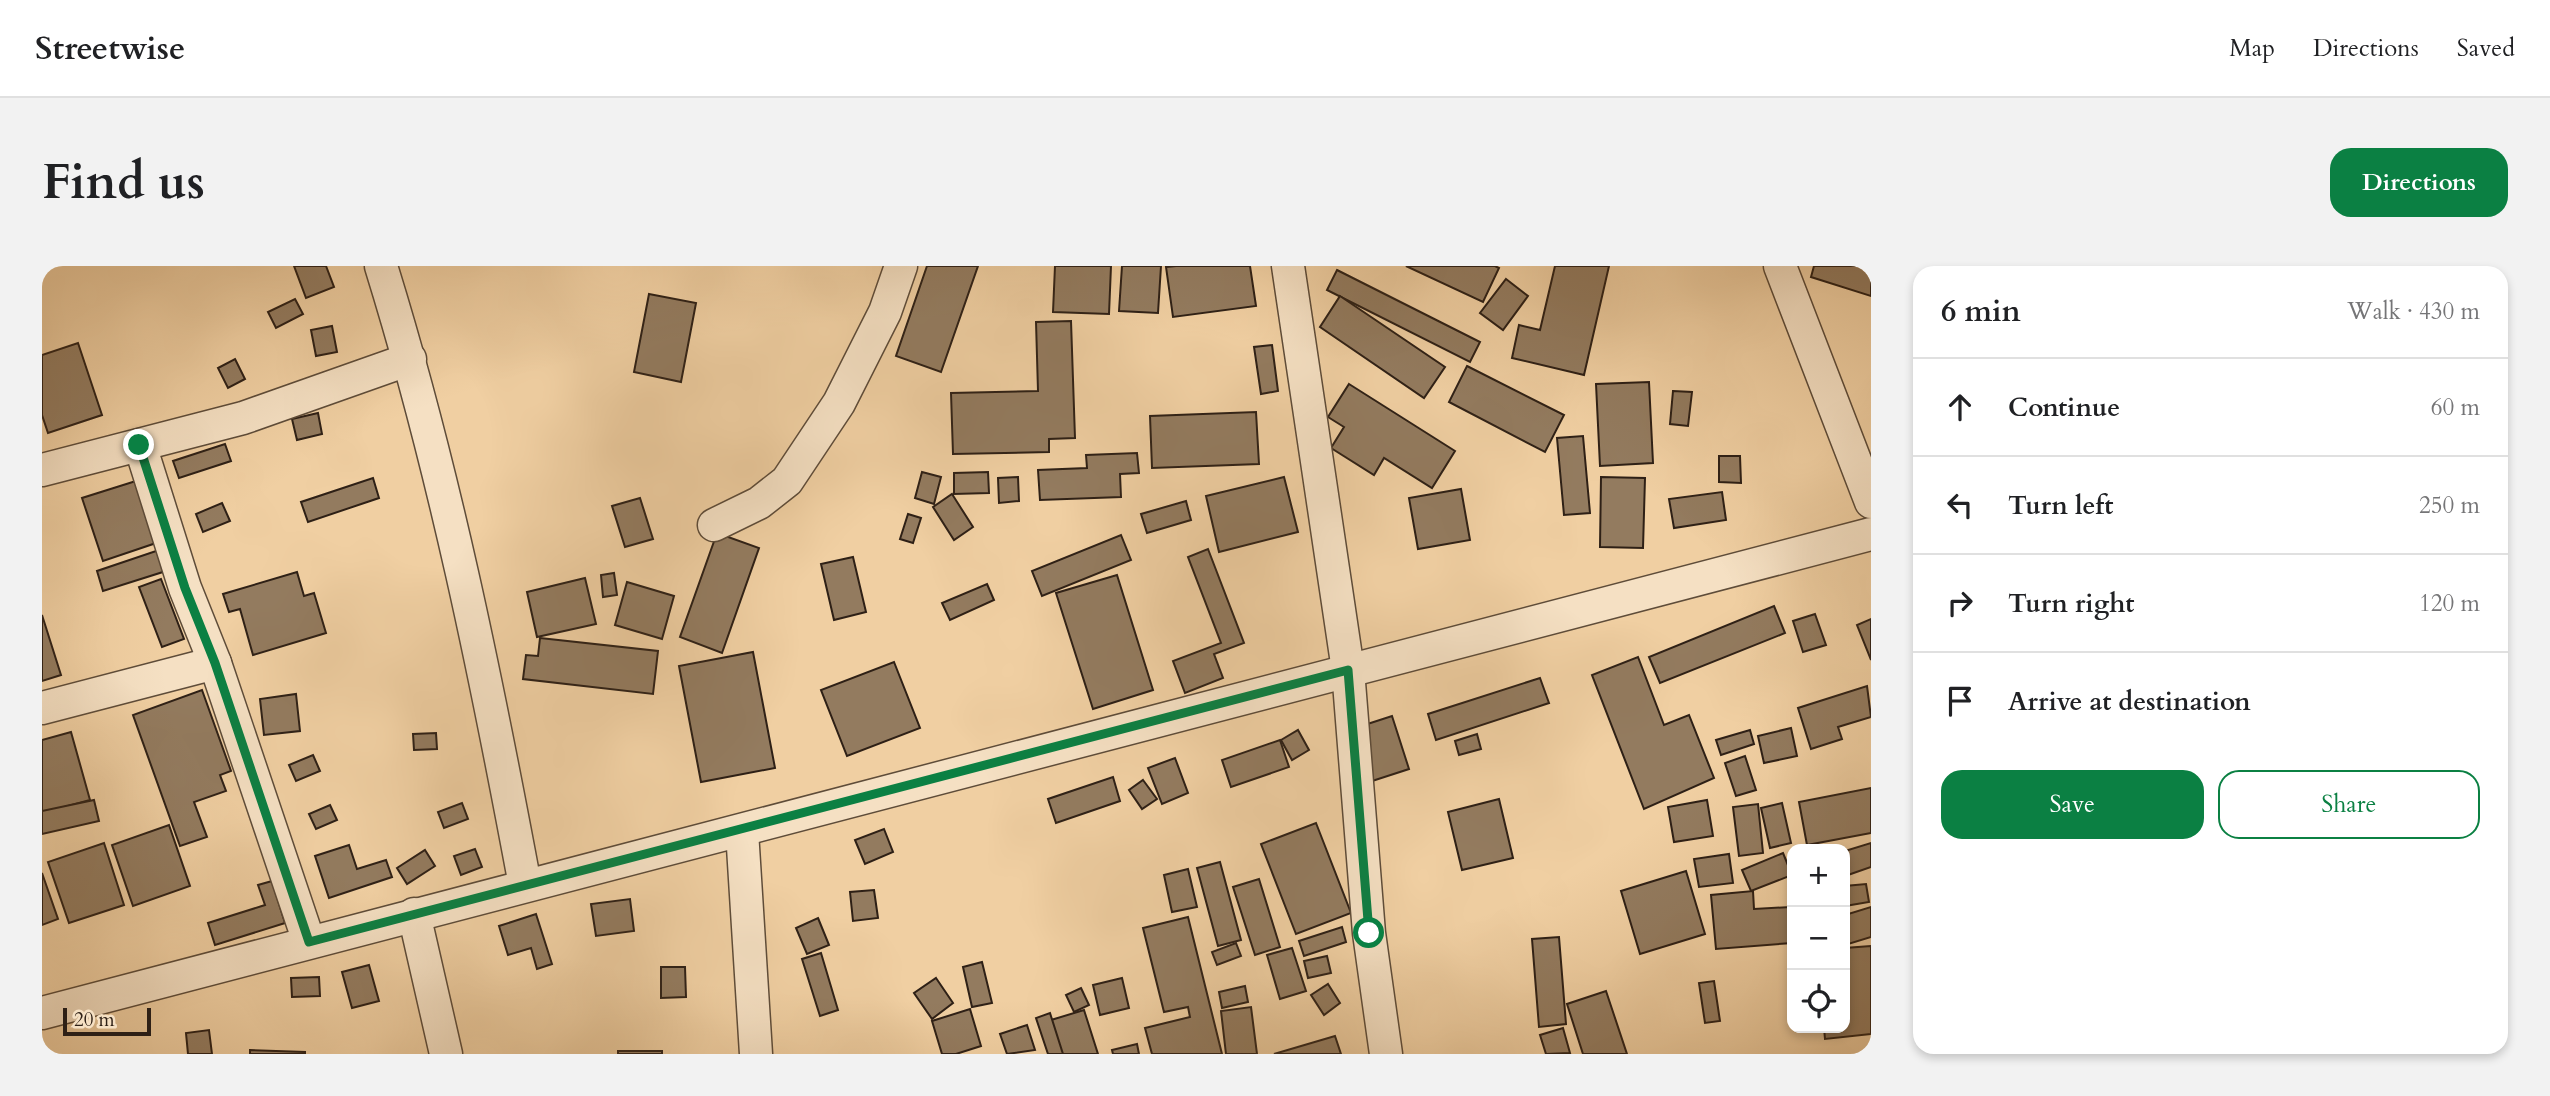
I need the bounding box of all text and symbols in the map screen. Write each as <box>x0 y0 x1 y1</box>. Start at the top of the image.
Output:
text: Streetwise <box>35 26 185 71</box>
text: Map <box>2229 32 2275 65</box>
text: Directions <box>2313 32 2419 65</box>
text: Saved <box>2457 32 2515 65</box>
button: Directions <box>2330 148 2508 217</box>
text: Find us <box>42 149 205 216</box>
text: 6 min <box>1941 291 2021 332</box>
text: Walk · 430 m <box>2347 296 2480 327</box>
icon: ahead <box>1941 388 1979 426</box>
text: Continue <box>2008 390 2120 425</box>
text: 60 m <box>2431 392 2480 423</box>
route end <box>123 429 154 460</box>
icon: left <box>1941 486 1979 524</box>
text: Turn left <box>2008 488 2113 523</box>
text: 250 m <box>2419 490 2480 521</box>
icon: right <box>1941 584 1979 622</box>
text: Turn right <box>2008 586 2135 621</box>
text: 120 m <box>2419 588 2480 619</box>
icon: arrive <box>1941 682 1979 720</box>
text: Arrive at destination <box>2008 684 2251 719</box>
button: Save <box>1941 770 2204 839</box>
button: Share <box>2218 770 2480 839</box>
map controls <box>1787 844 1850 1033</box>
button: + <box>1787 844 1850 907</box>
button: − <box>1787 907 1850 970</box>
route start <box>1353 917 1384 948</box>
button: locate <box>1787 970 1850 1033</box>
scale bar <box>63 1005 150 1037</box>
text: 20 m <box>74 1007 115 1033</box>

